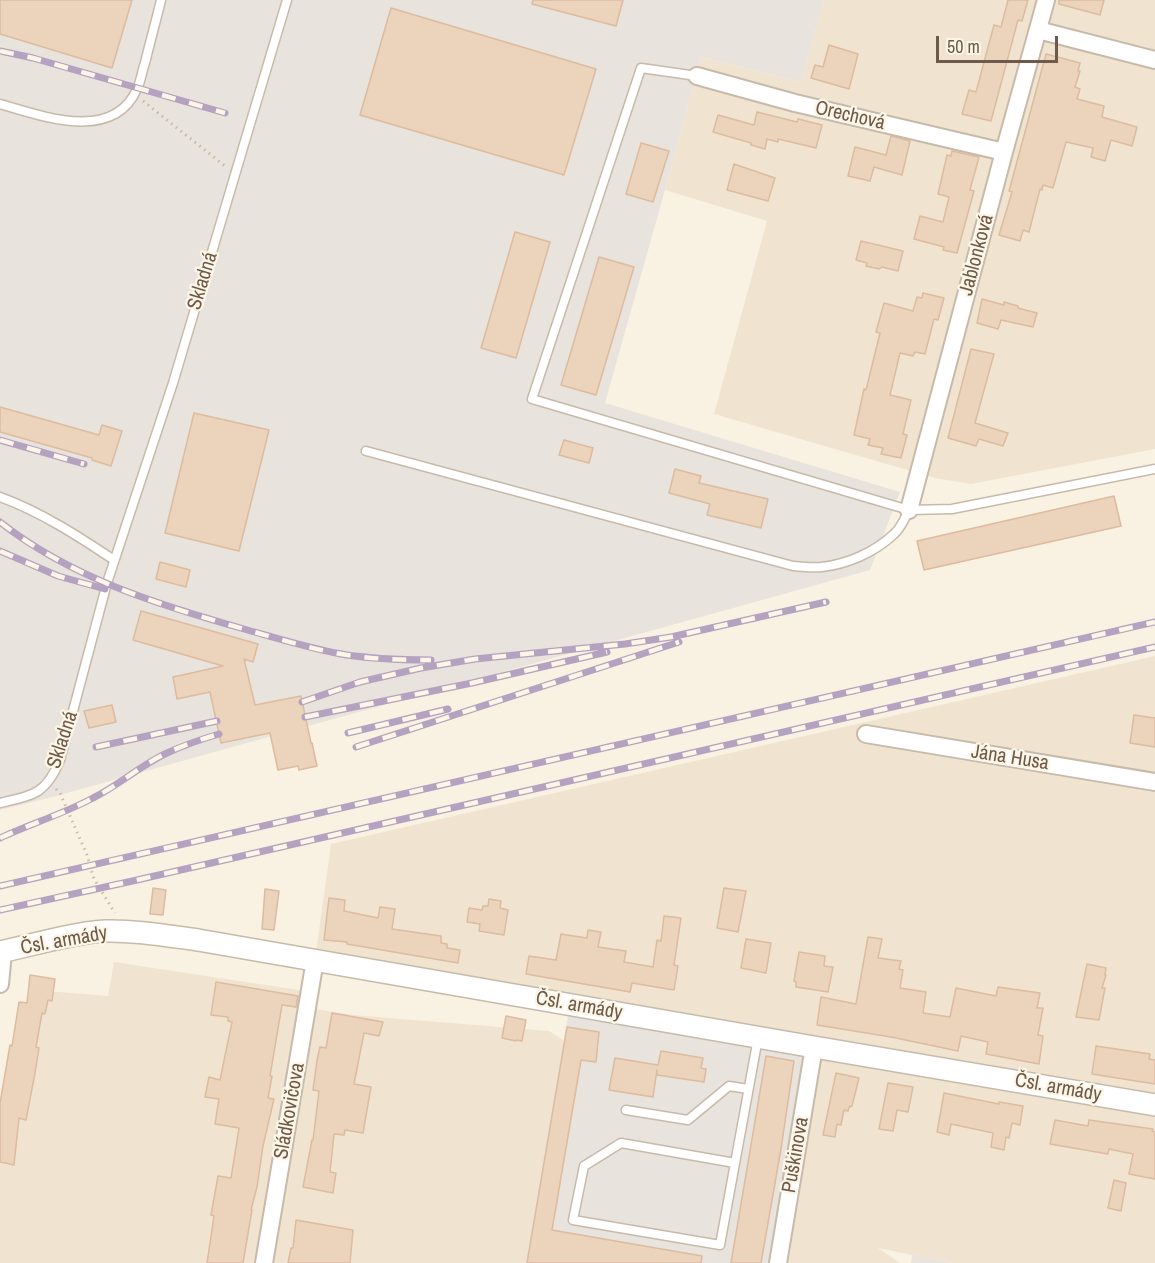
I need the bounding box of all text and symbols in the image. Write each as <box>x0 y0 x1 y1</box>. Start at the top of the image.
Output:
scale bar <box>939 24 1060 62</box>
text: 50 m <box>947 34 980 59</box>
street label: Orechová <box>813 96 887 136</box>
street label: Jablonková <box>955 212 999 298</box>
street label: Skladná <box>183 249 223 313</box>
street label: Skladná <box>42 708 84 772</box>
street label: Jána Husa <box>969 740 1051 776</box>
street label: Čsl. armády <box>19 922 109 960</box>
street label: Čsl. armády <box>534 987 624 1025</box>
street label: Sládkovičova <box>270 1061 310 1161</box>
street label: Čsl. armády <box>1013 1069 1103 1107</box>
street label: Puškinova <box>778 1115 814 1195</box>

